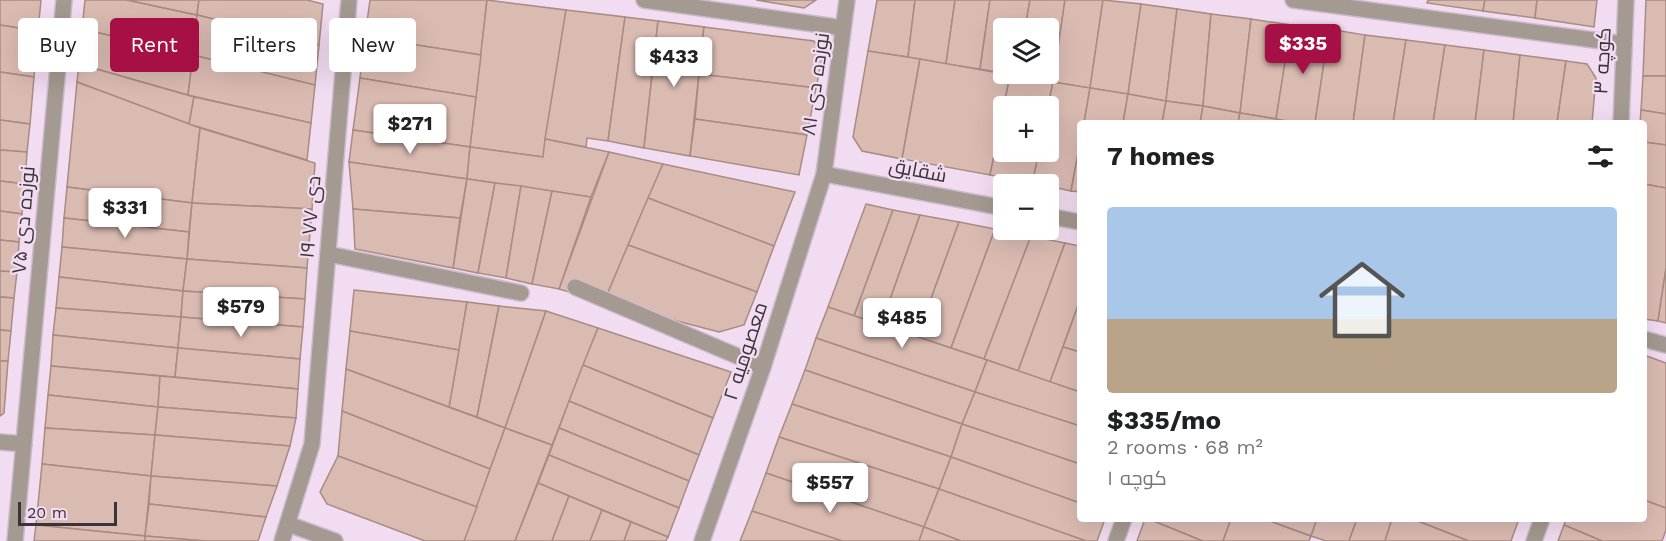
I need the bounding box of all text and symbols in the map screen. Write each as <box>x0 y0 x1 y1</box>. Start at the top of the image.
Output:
chip: Buy <box>18 18 98 72</box>
chip: Rent <box>110 18 199 72</box>
chip: Filters <box>211 18 317 72</box>
chip: New <box>329 18 416 72</box>
map controls <box>993 18 1059 240</box>
button: layers <box>993 18 1059 84</box>
pin: $335 <box>1267 24 1339 75</box>
street label: کوچه ۳ <box>1588 27 1617 95</box>
street label: نوزده دی ۸۱ <box>796 31 835 137</box>
text: $335 <box>1279 31 1327 55</box>
pin: $433 <box>638 37 710 88</box>
text: $433 <box>649 44 699 68</box>
button: + <box>993 96 1059 162</box>
pin: $271 <box>374 104 446 155</box>
text: $271 <box>387 111 433 135</box>
icon: filters <box>1584 140 1617 173</box>
text: 7 homes <box>1107 141 1215 171</box>
street label: شقایق <box>887 153 949 188</box>
street label: نوزده دی ۷۵ <box>6 165 41 275</box>
button: − <box>993 174 1059 240</box>
street label: ۱۹ دی ۷۷ <box>294 175 327 259</box>
pin: $331 <box>89 188 161 239</box>
text: $331 <box>102 195 148 219</box>
icon: home <box>1308 246 1416 354</box>
pin: $579 <box>205 287 277 338</box>
text: $579 <box>217 294 265 318</box>
pin: $485 <box>866 298 938 349</box>
street label: معصومیه ۲ <box>718 299 772 403</box>
text: $485 <box>877 305 927 329</box>
text: $335/mo <box>1107 405 1221 435</box>
text: 2 rooms · 68 m² <box>1107 435 1263 459</box>
pin: $557 <box>794 463 866 514</box>
text: کوچه ۱ <box>1107 466 1167 490</box>
text: $557 <box>806 470 854 494</box>
scale bar <box>18 499 117 526</box>
text: 20 m <box>27 503 67 522</box>

